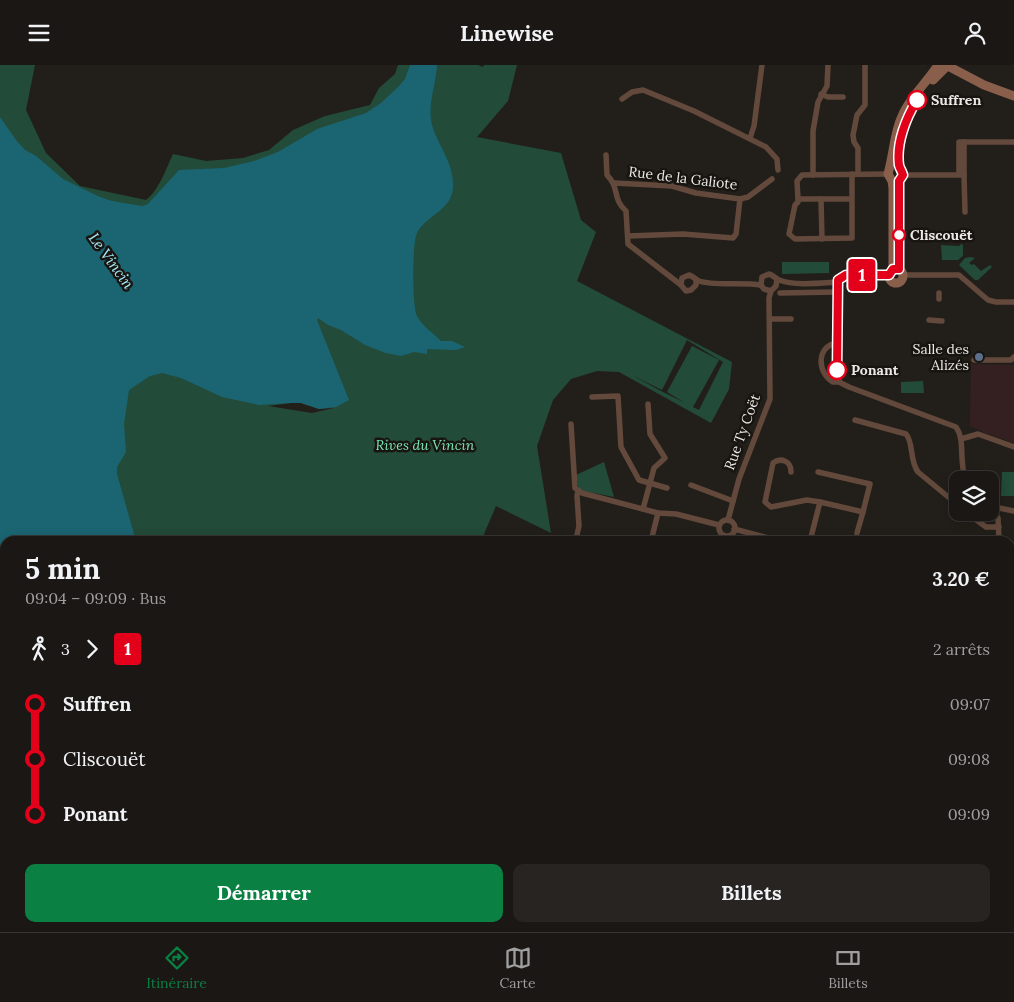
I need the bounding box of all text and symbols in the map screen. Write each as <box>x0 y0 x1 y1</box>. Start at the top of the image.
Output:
icon: menu <box>25 19 53 47</box>
text: Linewise <box>460 19 554 47</box>
icon: person <box>961 19 989 47</box>
marker: Suffren <box>907 90 927 110</box>
place label: Suffren <box>931 91 981 109</box>
street label: Rue de la Galiote <box>628 162 739 194</box>
place label: Cliscouët <box>910 226 973 244</box>
marker: Cliscouët <box>892 228 906 242</box>
water label: Le Vincin <box>85 229 139 293</box>
line badge: 1 <box>846 259 878 291</box>
text: 1 <box>858 263 866 286</box>
place label: Salle des Alizés <box>913 340 969 374</box>
marker: Salle des Alizés <box>973 351 985 363</box>
marker: Ponant <box>827 360 847 380</box>
place label: Ponant <box>851 361 899 379</box>
street label: Rue Ty Coët <box>720 391 764 472</box>
park label: Rives du Vincin <box>376 436 475 454</box>
map controls <box>949 471 999 521</box>
button: layers <box>949 471 999 521</box>
text: 5 min <box>25 551 100 587</box>
text: 3.20 € <box>932 567 990 591</box>
text: 09:04 – 09:09 · Bus <box>25 588 166 608</box>
icon: walk <box>25 635 53 663</box>
icon: forward <box>78 635 106 663</box>
text: 1 <box>124 637 131 660</box>
text: 3 <box>61 639 70 659</box>
text: 2 arrêts <box>933 639 990 659</box>
text: Suffren <box>63 692 131 716</box>
text: 09:07 <box>950 694 990 714</box>
text: Cliscouët <box>63 747 146 771</box>
text: 09:08 <box>948 749 990 769</box>
text: Ponant <box>63 802 128 826</box>
text: 09:09 <box>948 804 990 824</box>
button: Démarrer <box>25 864 503 922</box>
button: Billets <box>513 864 990 922</box>
tab: Itinéraire <box>146 944 207 992</box>
tab: Carte <box>499 944 536 992</box>
tab: Billets <box>828 944 868 992</box>

